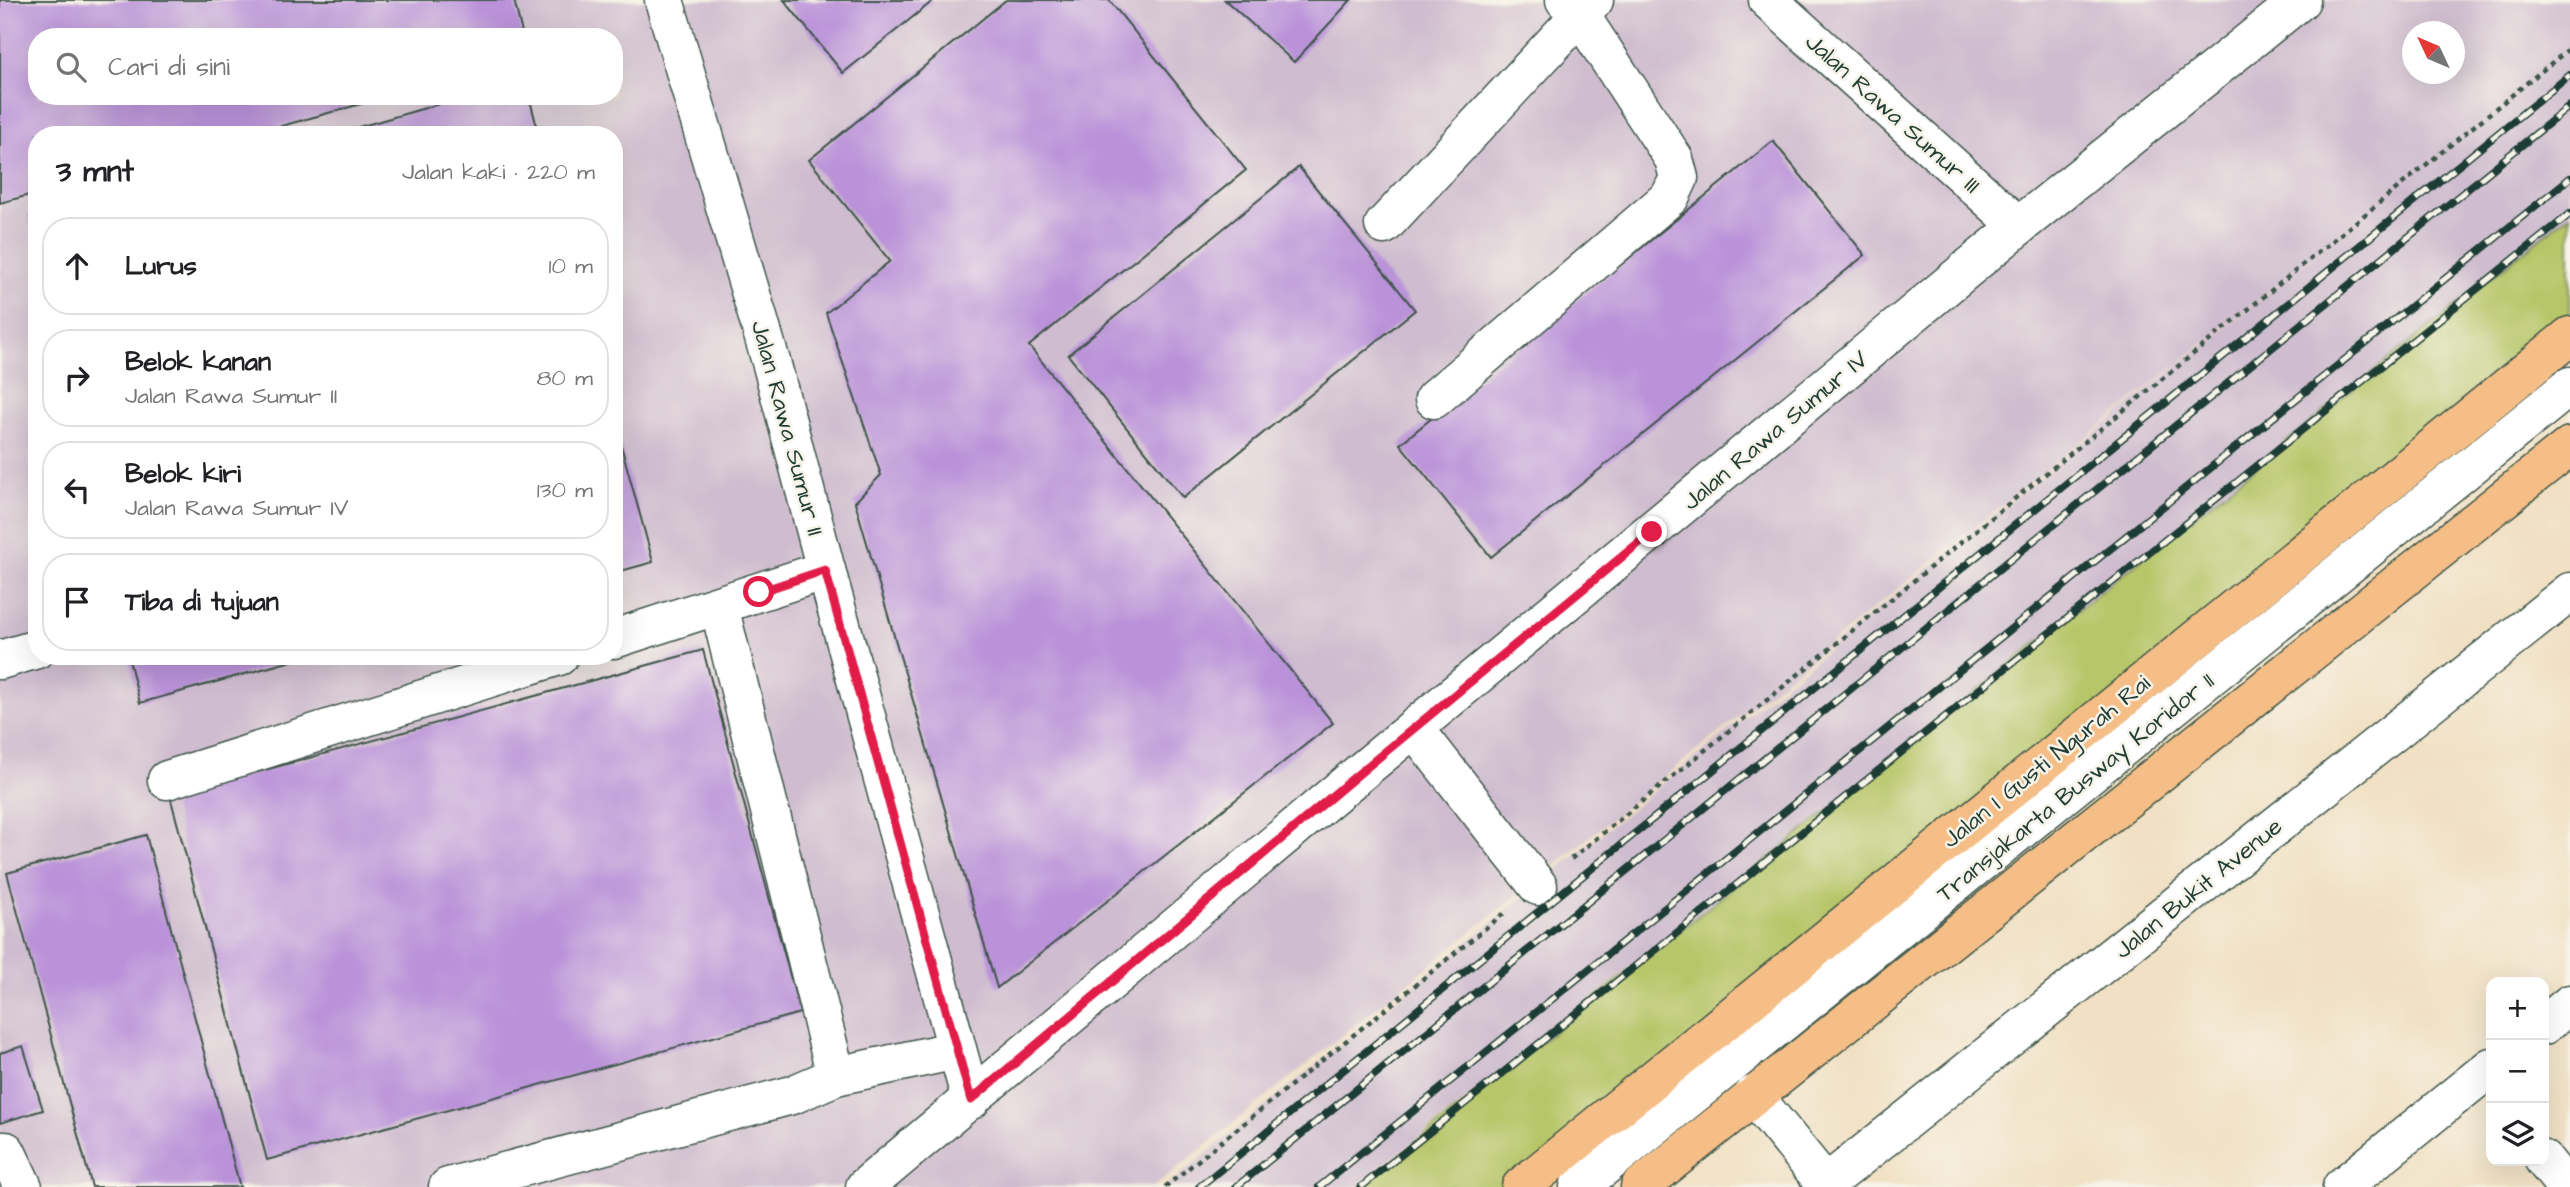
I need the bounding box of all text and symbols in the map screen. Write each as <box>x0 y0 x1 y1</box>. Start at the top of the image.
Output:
north arrow <box>2402 21 2465 84</box>
street label: Jalan Rawa Sumur III <box>1797 26 1987 202</box>
search box <box>28 28 623 105</box>
icon: search <box>52 48 90 86</box>
text: Cari di sini <box>108 49 230 85</box>
text: 3 mnt <box>56 151 134 193</box>
text: Jalan kaki · 220 m <box>402 156 595 188</box>
icon: ahead <box>58 247 96 285</box>
text: Lurus <box>125 248 197 284</box>
text: 10 m <box>548 250 593 282</box>
street label: Jalan Rawa Sumur II <box>742 317 832 540</box>
street label: Jalan Rawa Sumur IV <box>1675 343 1876 519</box>
text: Belok kanan <box>125 344 271 380</box>
icon: right <box>58 359 96 397</box>
text: 80 m <box>536 362 593 394</box>
text: Jalan Rawa Sumur II <box>125 380 337 412</box>
text: Belok kiri <box>125 456 241 492</box>
icon: left <box>58 471 96 509</box>
text: 130 m <box>537 474 593 506</box>
text: Jalan Rawa Sumur IV <box>125 492 348 524</box>
route end <box>1636 516 1667 547</box>
route start <box>743 576 774 607</box>
icon: arrive <box>58 583 96 621</box>
text: Tiba di tujuan <box>125 584 279 620</box>
street label: Transjakarta Busway Koridor 11 <box>1930 665 2222 911</box>
street label: Jalan I Gusti Ngurah Rai <box>1935 667 2159 857</box>
street label: Jalan Bukit Avenue <box>2107 810 2290 967</box>
map controls <box>2486 977 2549 1166</box>
button: + <box>2486 977 2549 1040</box>
button: − <box>2486 1040 2549 1103</box>
button: layers <box>2486 1103 2549 1166</box>

